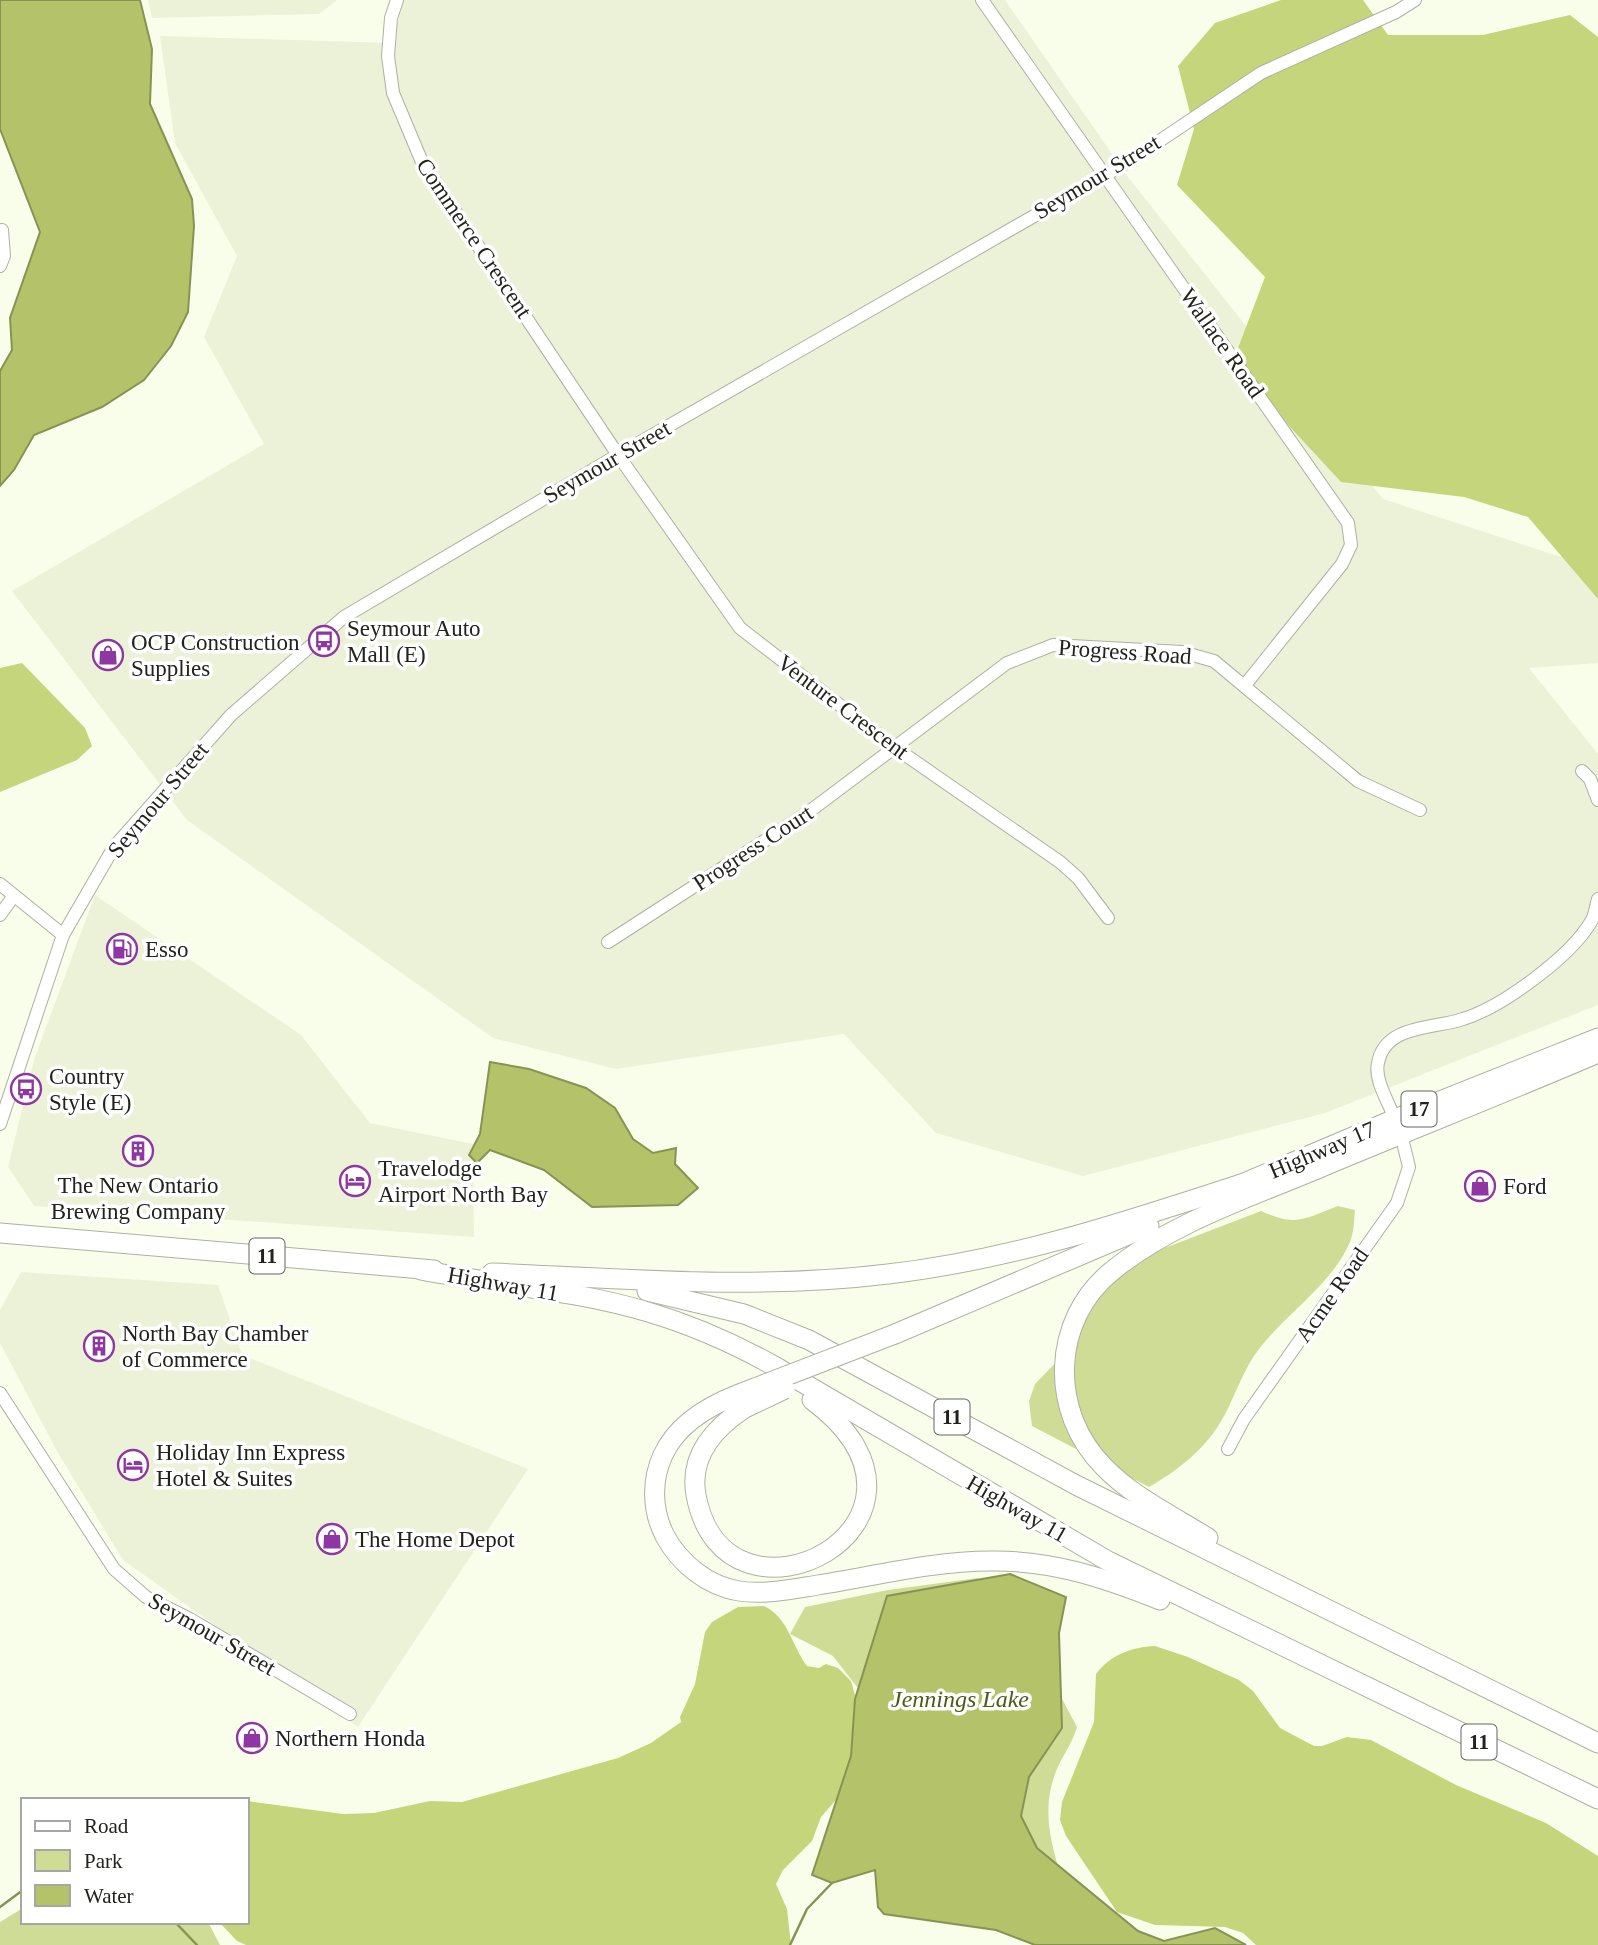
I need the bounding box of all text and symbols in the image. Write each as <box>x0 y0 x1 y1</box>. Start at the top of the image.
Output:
street label: Seymour Street <box>1030 129 1165 224</box>
street label: Commerce Crescent <box>411 153 537 323</box>
street label: Wallace Road <box>1175 283 1269 403</box>
street label: Seymour Street <box>539 415 675 508</box>
place label: Seymour Auto Mall (E) <box>347 616 481 667</box>
bus stop icon: Seymour Auto Mall (E) <box>307 624 341 658</box>
place label: OCP Construction Supplies <box>131 630 300 681</box>
street label: Progress Road <box>1058 635 1193 669</box>
shop icon: OCP Construction Supplies <box>91 638 125 672</box>
street label: Venture Crescent <box>772 650 914 765</box>
street label: Seymour Street <box>103 737 214 863</box>
street label: Progress Court <box>689 800 818 896</box>
fuel station icon: Esso <box>105 932 139 966</box>
place label: Esso <box>145 937 188 962</box>
place label: Country Style (E) <box>49 1064 131 1115</box>
bus stop icon: Country Style (E) <box>9 1072 43 1106</box>
road number: 17 <box>1402 1092 1436 1126</box>
street label: Highway 17 <box>1265 1116 1379 1184</box>
building icon: The New Ontario Brewing Company <box>121 1134 155 1168</box>
place label: Travelodge Airport North Bay <box>378 1156 548 1207</box>
hotel icon: Travelodge Airport North Bay <box>338 1164 372 1198</box>
shop icon: Ford <box>1463 1169 1497 1203</box>
place label: The New Ontario Brewing Company <box>51 1173 226 1224</box>
place label: Ford <box>1503 1174 1547 1199</box>
road number: 11 <box>250 1238 284 1274</box>
street label: Acme Road <box>1290 1243 1374 1347</box>
street label: Highway 11 <box>446 1262 560 1306</box>
place label: North Bay Chamber of Commerce <box>122 1321 309 1372</box>
building icon: North Bay Chamber of Commerce <box>82 1329 116 1363</box>
road number: 11 <box>934 1400 970 1434</box>
place label: Holiday Inn Express Hotel & Suites <box>156 1440 345 1491</box>
hotel icon: Holiday Inn Express Hotel & Suites <box>116 1448 150 1482</box>
street label: Highway 11 <box>962 1470 1072 1548</box>
shop icon: The Home Depot <box>315 1522 349 1556</box>
place label: The Home Depot <box>355 1527 515 1552</box>
street label: Seymour Street <box>144 1588 280 1681</box>
water label: Jennings Lake <box>891 1686 1029 1712</box>
shop icon: Northern Honda <box>235 1721 269 1755</box>
road number: 11 <box>1462 1724 1496 1760</box>
place label: Northern Honda <box>275 1726 425 1751</box>
legend <box>21 1798 248 1924</box>
text: Road <box>84 1814 129 1838</box>
text: Park <box>84 1849 123 1873</box>
text: Water <box>84 1884 134 1908</box>

